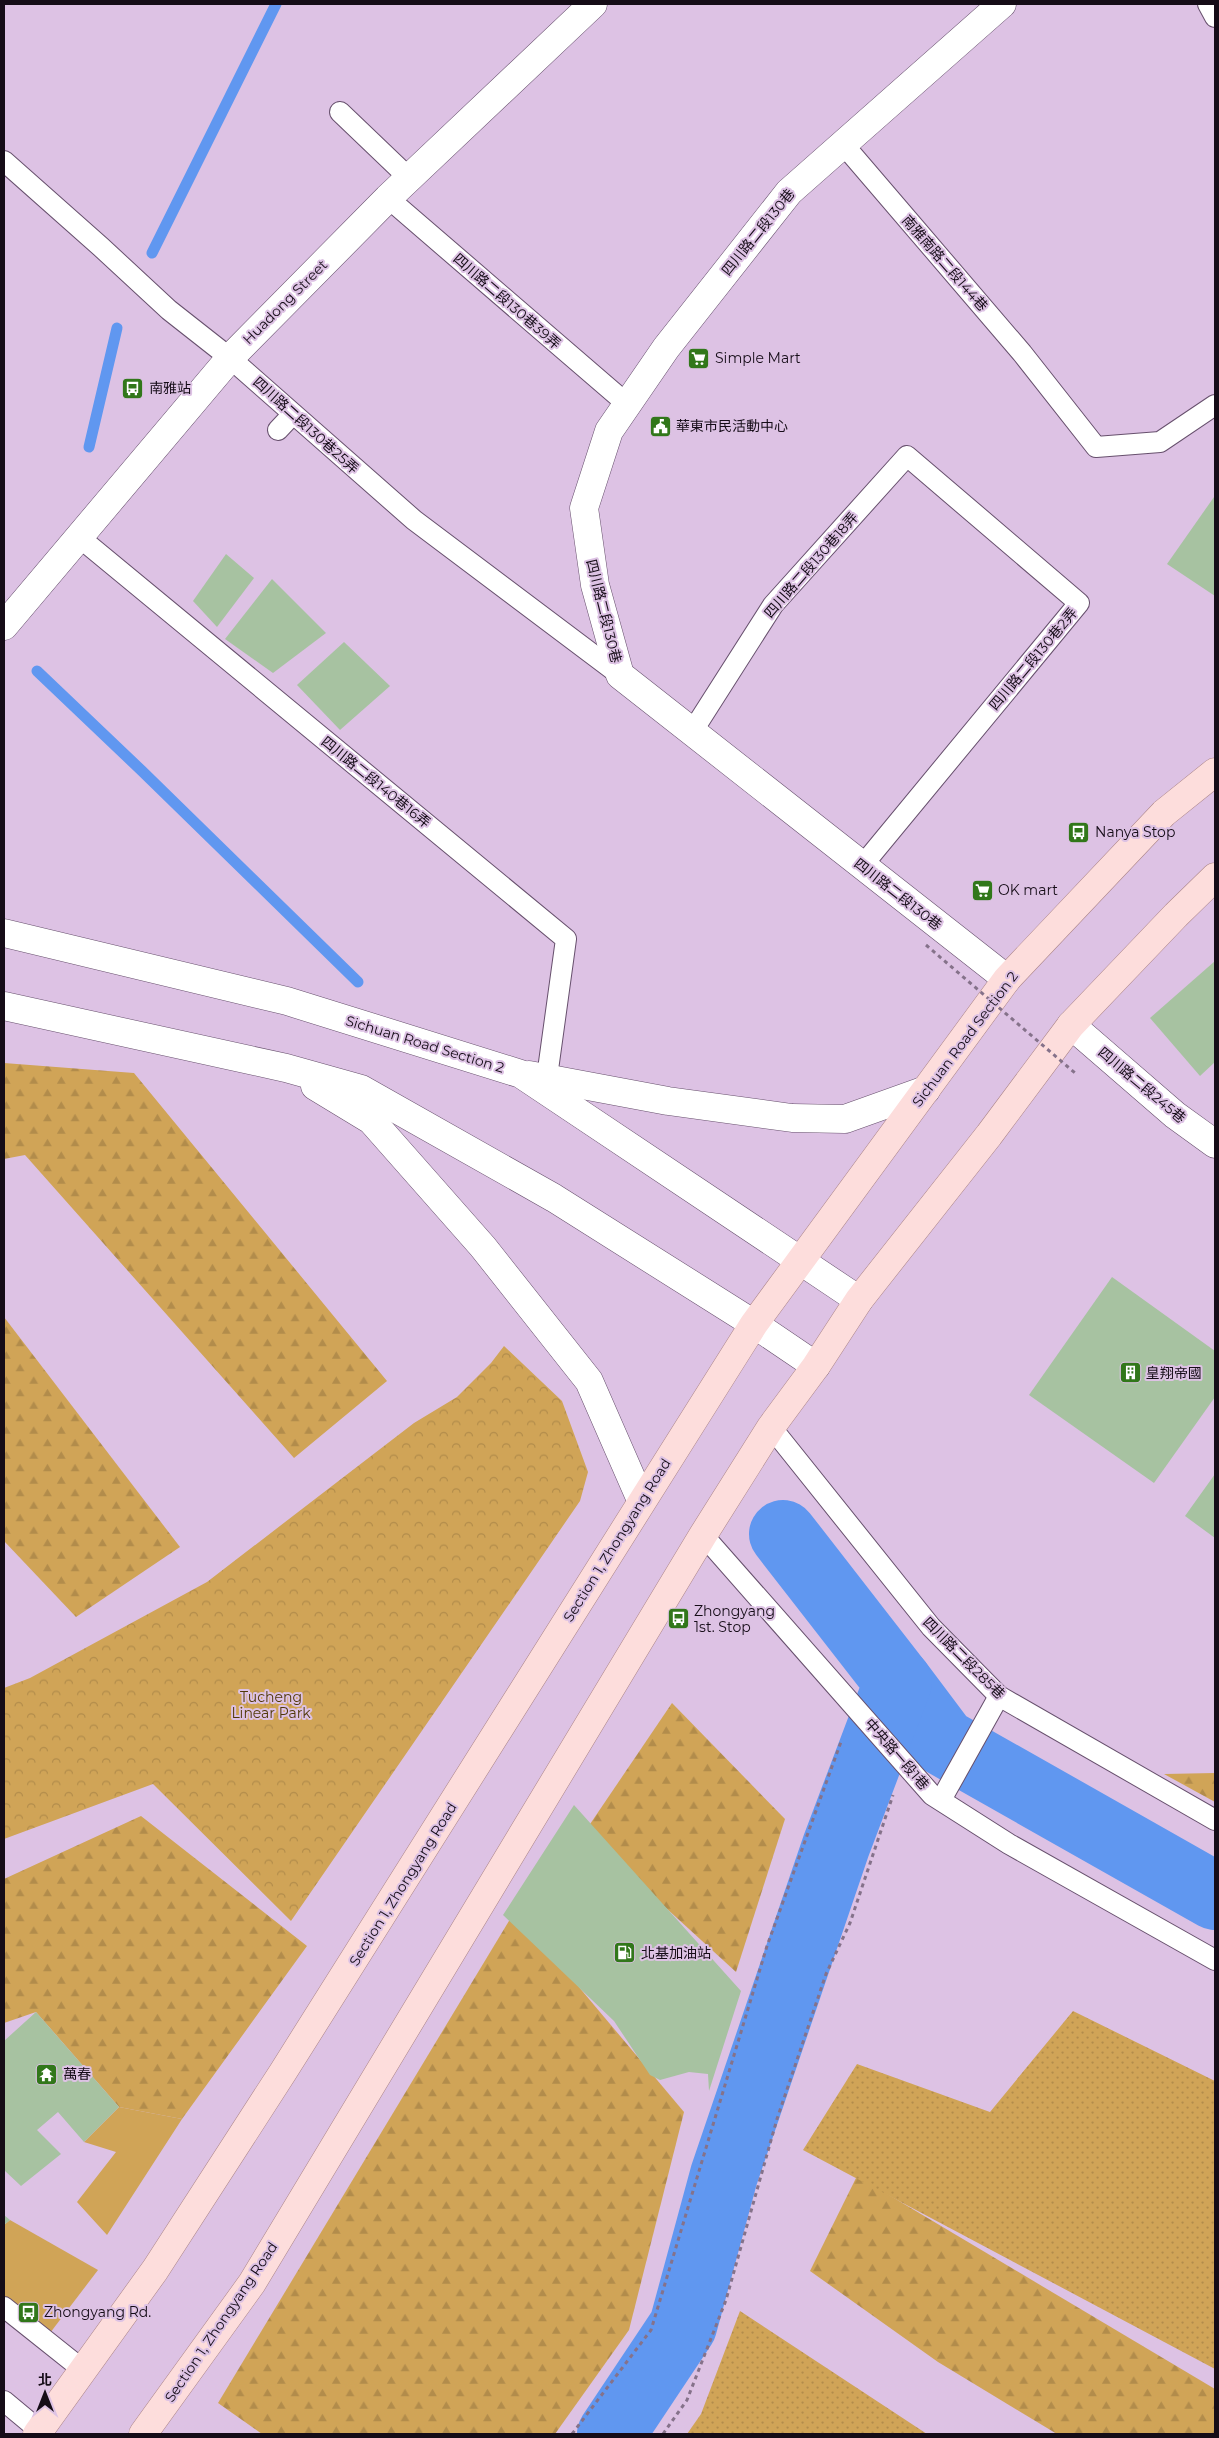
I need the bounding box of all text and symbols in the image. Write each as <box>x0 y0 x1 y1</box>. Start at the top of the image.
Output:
street label: 四川路二段130巷 <box>718 185 798 279</box>
street label: 南雅南路二段144巷 <box>898 211 992 315</box>
street label: 四川路二段130巷39弄 <box>450 249 564 353</box>
street label: Huadong Street <box>239 256 331 348</box>
supermarket icon: Simple Mart <box>687 346 711 370</box>
place label: Simple Mart <box>715 349 801 367</box>
street label: 四川路二段130巷25弄 <box>249 373 363 477</box>
bus stop icon: 南雅站 <box>121 376 145 400</box>
place label: 南雅站 <box>149 379 191 397</box>
public building icon: 華東市民活動中心 <box>648 414 672 438</box>
place label: 華東市民活動中心 <box>676 417 788 435</box>
street label: 四川路二段130巷18弄 <box>760 508 862 622</box>
street label: 四川路二段130巷 <box>582 557 626 665</box>
street label: 四川路二段130巷2弄 <box>985 604 1081 714</box>
street label: 四川路二段140巷16弄 <box>318 732 434 832</box>
bus stop icon: Nanya Stop <box>1067 820 1091 844</box>
place label: Nanya Stop <box>1095 823 1175 841</box>
street label: 四川路二段130巷 <box>851 854 945 934</box>
supermarket icon: OK mart <box>970 878 994 902</box>
place label: OK mart <box>998 881 1058 899</box>
street label: Sichuan Road Section 2 <box>908 968 1022 1110</box>
street label: Sichuan Road Section 2 <box>343 1011 507 1077</box>
street label: 四川路二段245巷 <box>1095 1043 1189 1127</box>
building icon: 皇翔帝國 <box>1118 1361 1142 1385</box>
place label: 皇翔帝國 <box>1146 1364 1202 1382</box>
street label: Section 1, Zhongyang Road <box>559 1455 675 1625</box>
place label: Zhongyang 1st. Stop <box>694 1602 775 1636</box>
bus stop icon: Zhongyang 1st. Stop <box>666 1607 690 1631</box>
street label: 四川路二段285巷 <box>919 1613 1009 1703</box>
park label: Tucheng Linear Park <box>231 1688 311 1722</box>
street label: 中央路一段1巷 <box>861 1714 933 1794</box>
street label: Section 1, Zhongyang Road <box>345 1799 461 1969</box>
fuel station icon: 北基加油站 <box>613 1941 637 1965</box>
place label: 北基加油站 <box>641 1944 711 1962</box>
temple icon: 萬春 <box>35 2062 59 2086</box>
place label: 萬春 <box>63 2065 91 2083</box>
street label: Section 1, Zhongyang Road <box>161 2238 281 2406</box>
bus stop icon: Zhongyang Rd. <box>16 2300 40 2324</box>
place label: Zhongyang Rd. <box>44 2303 151 2321</box>
north arrow <box>20 2368 70 2418</box>
text: 北 <box>38 2371 52 2389</box>

